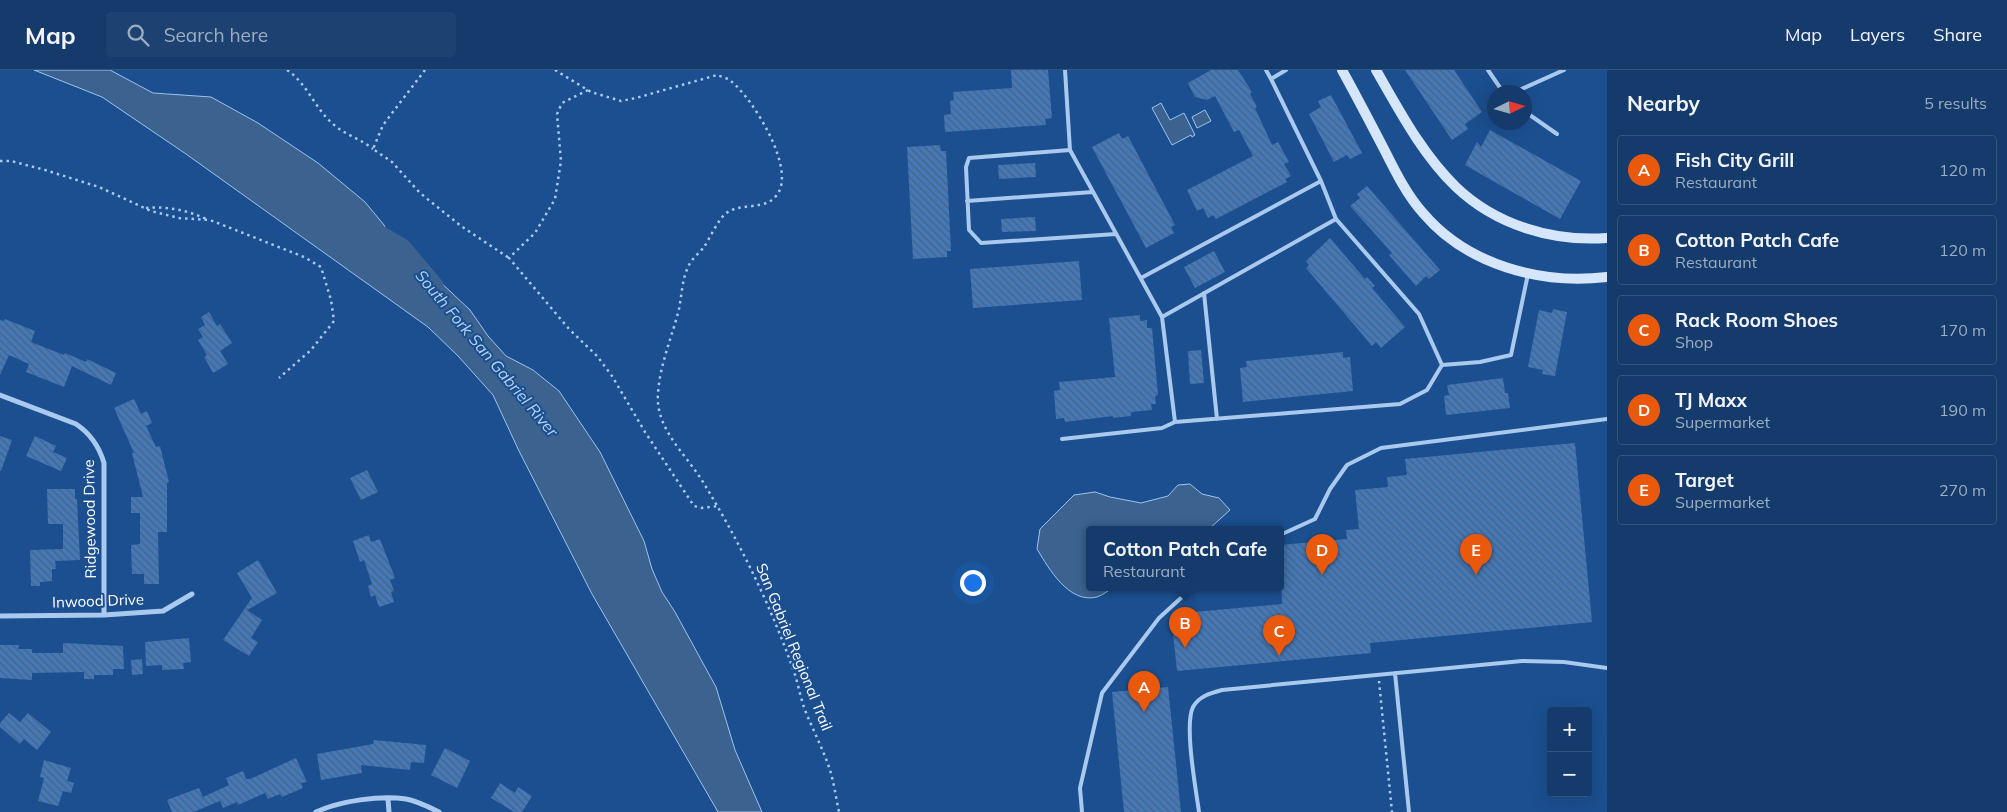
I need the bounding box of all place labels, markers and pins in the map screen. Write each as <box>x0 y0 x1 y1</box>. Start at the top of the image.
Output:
pin: D <box>1306 534 1338 575</box>
pin: E <box>1460 534 1492 575</box>
pin: B <box>1169 607 1201 648</box>
pin: C <box>1263 615 1295 656</box>
pin: A <box>1128 671 1160 712</box>

